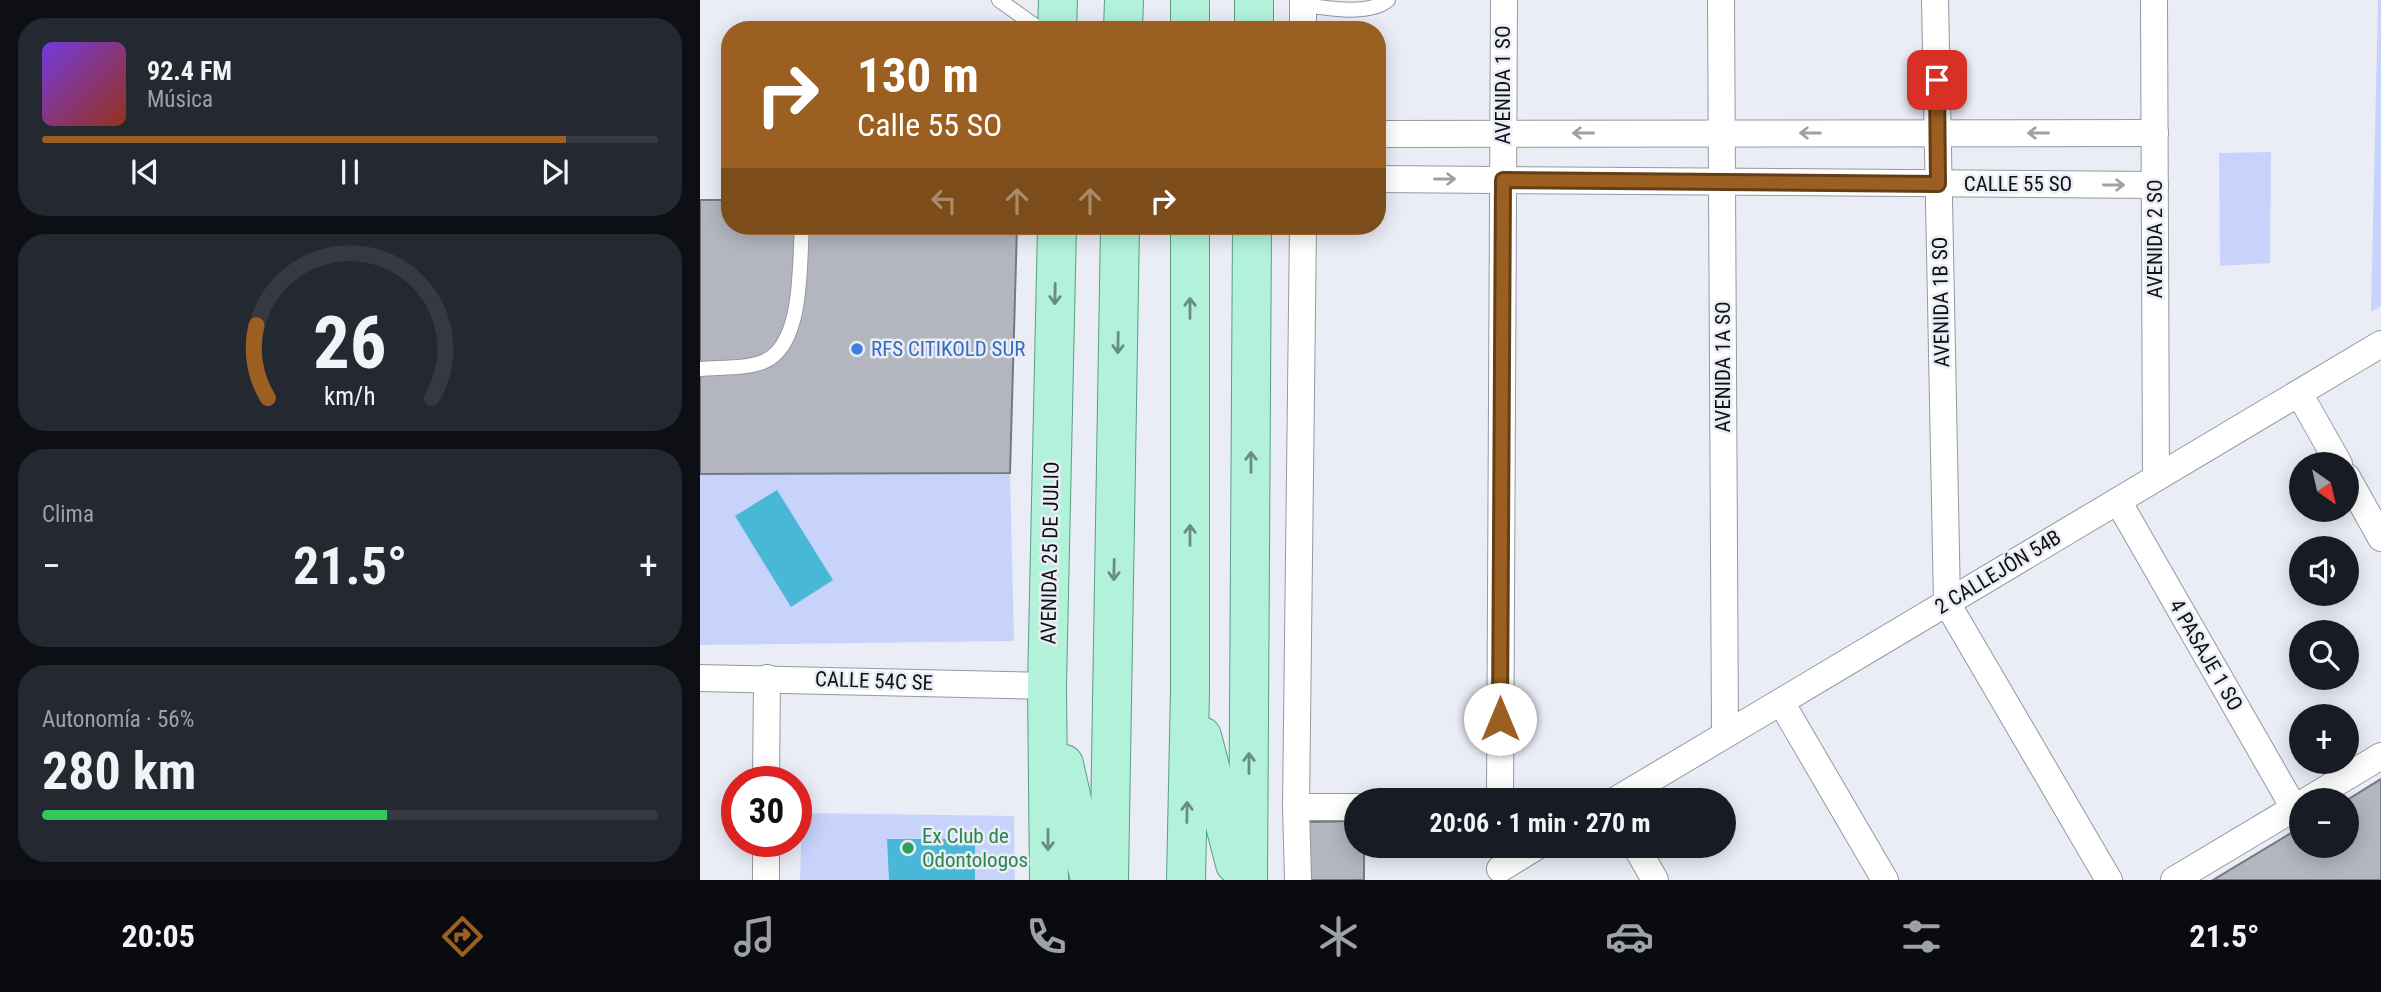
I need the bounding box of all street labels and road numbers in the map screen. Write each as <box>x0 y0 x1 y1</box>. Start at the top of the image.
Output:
street label: AVENIDA 1 SO <box>1491 25 1515 145</box>
street label: CALLE 55 SO <box>1964 172 2072 196</box>
street label: AVENIDA 2 SO <box>2143 179 2167 299</box>
street label: AVENIDA 1B SO <box>1928 237 1954 367</box>
street label: AVENIDA 1A SO <box>1711 301 1735 433</box>
street label: AVENIDA 25 DE JULIO <box>1036 461 1064 645</box>
street label: 2 CALLEJÓN 54B <box>1931 525 2065 619</box>
street label: 4 PASAJE 1 SO <box>2164 595 2248 715</box>
street label: CALLE 54C SE <box>815 667 933 695</box>

